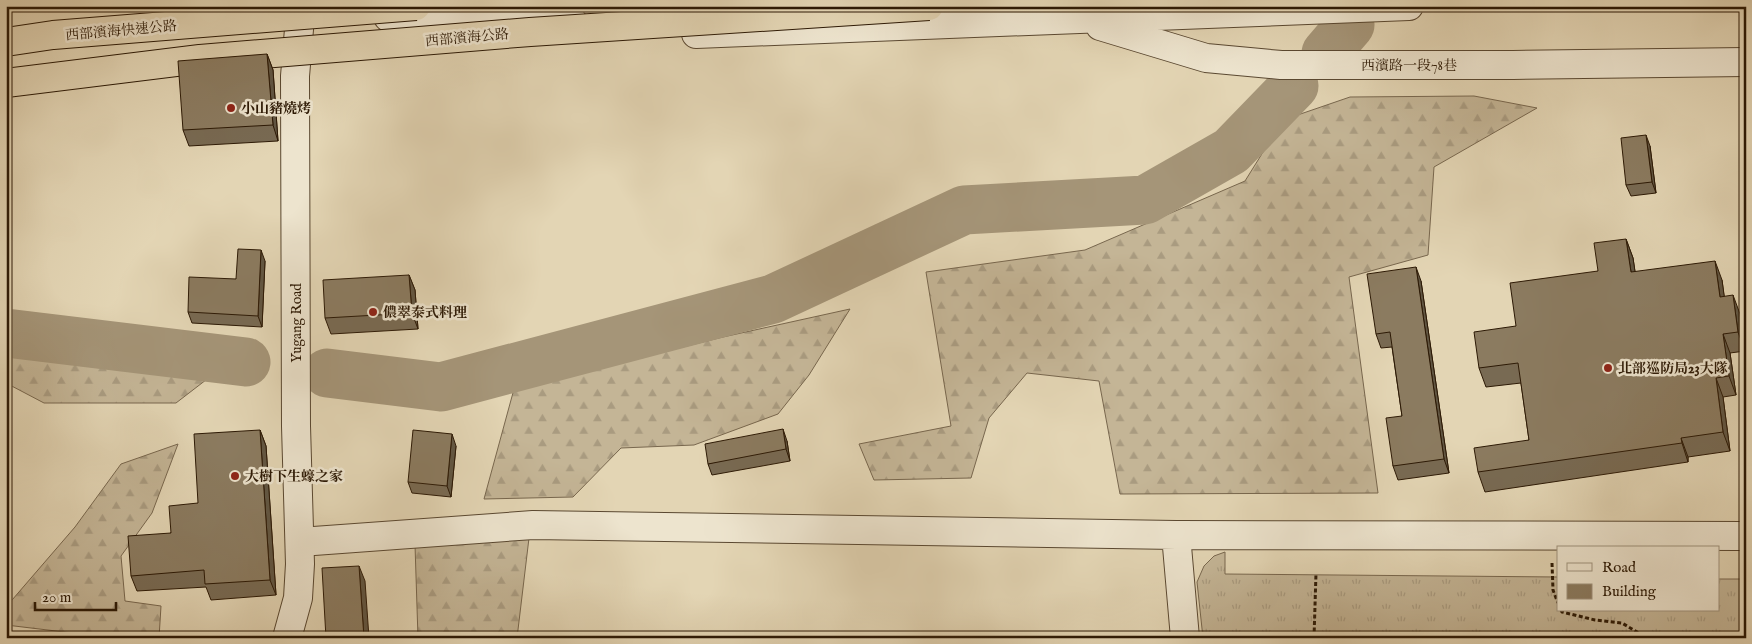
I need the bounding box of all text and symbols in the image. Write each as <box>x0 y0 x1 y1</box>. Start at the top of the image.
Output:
street label: 西部濱海快速公路 <box>65 17 178 45</box>
street label: 西部濱海公路 <box>424 25 510 51</box>
street label: 西濱路一段78巷 <box>1361 57 1457 75</box>
place label: 小山豬燒烤 <box>241 100 311 118</box>
marker: 小山豬燒烤 <box>225 102 237 114</box>
street label: Yugang Road <box>288 283 306 363</box>
place label: 儂翠泰式料理 <box>383 304 467 322</box>
marker: 儂翠泰式料理 <box>367 306 379 318</box>
place label: 北部巡防局23大隊 <box>1618 360 1728 378</box>
marker: 北部巡防局23大隊 <box>1602 362 1614 374</box>
place label: 大樹下生蠔之家 <box>245 468 343 486</box>
marker: 大樹下生蠔之家 <box>229 470 241 482</box>
legend <box>1557 546 1720 612</box>
text: Road <box>1602 558 1637 577</box>
scale bar <box>35 579 116 611</box>
text: Building <box>1602 582 1657 601</box>
text: 20 m <box>42 588 72 607</box>

